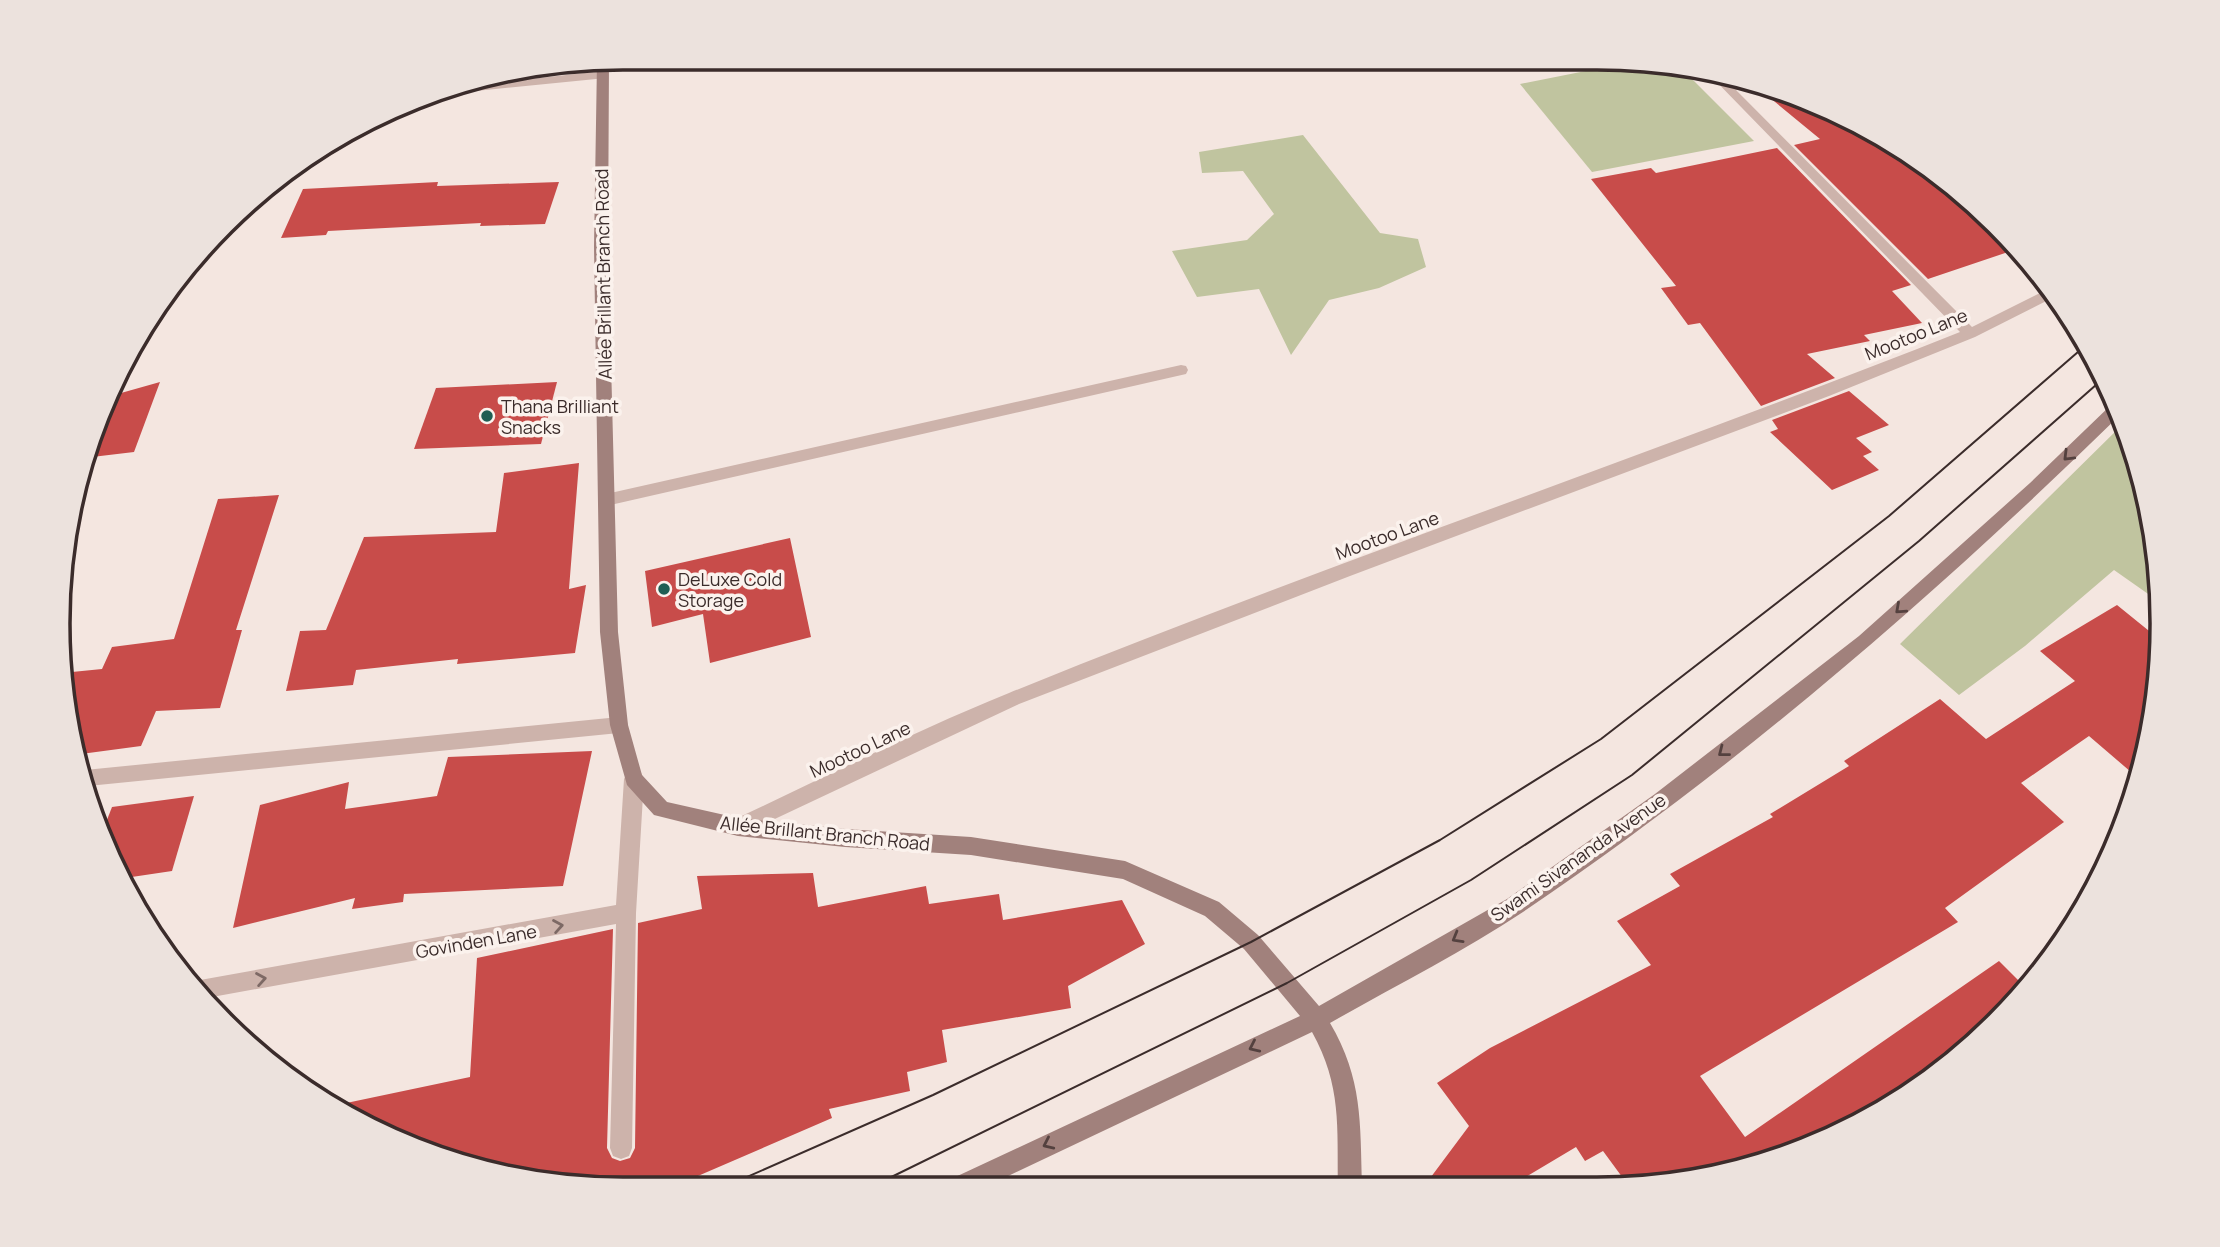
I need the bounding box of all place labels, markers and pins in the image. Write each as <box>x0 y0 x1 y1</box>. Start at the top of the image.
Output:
place label: Thana Brilliant Snacks <box>501 394 619 439</box>
marker: Thana Brilliant Snacks <box>479 408 495 424</box>
place label: DeLuxe Cold Storage <box>678 567 782 612</box>
marker: DeLuxe Cold Storage <box>656 581 672 597</box>

